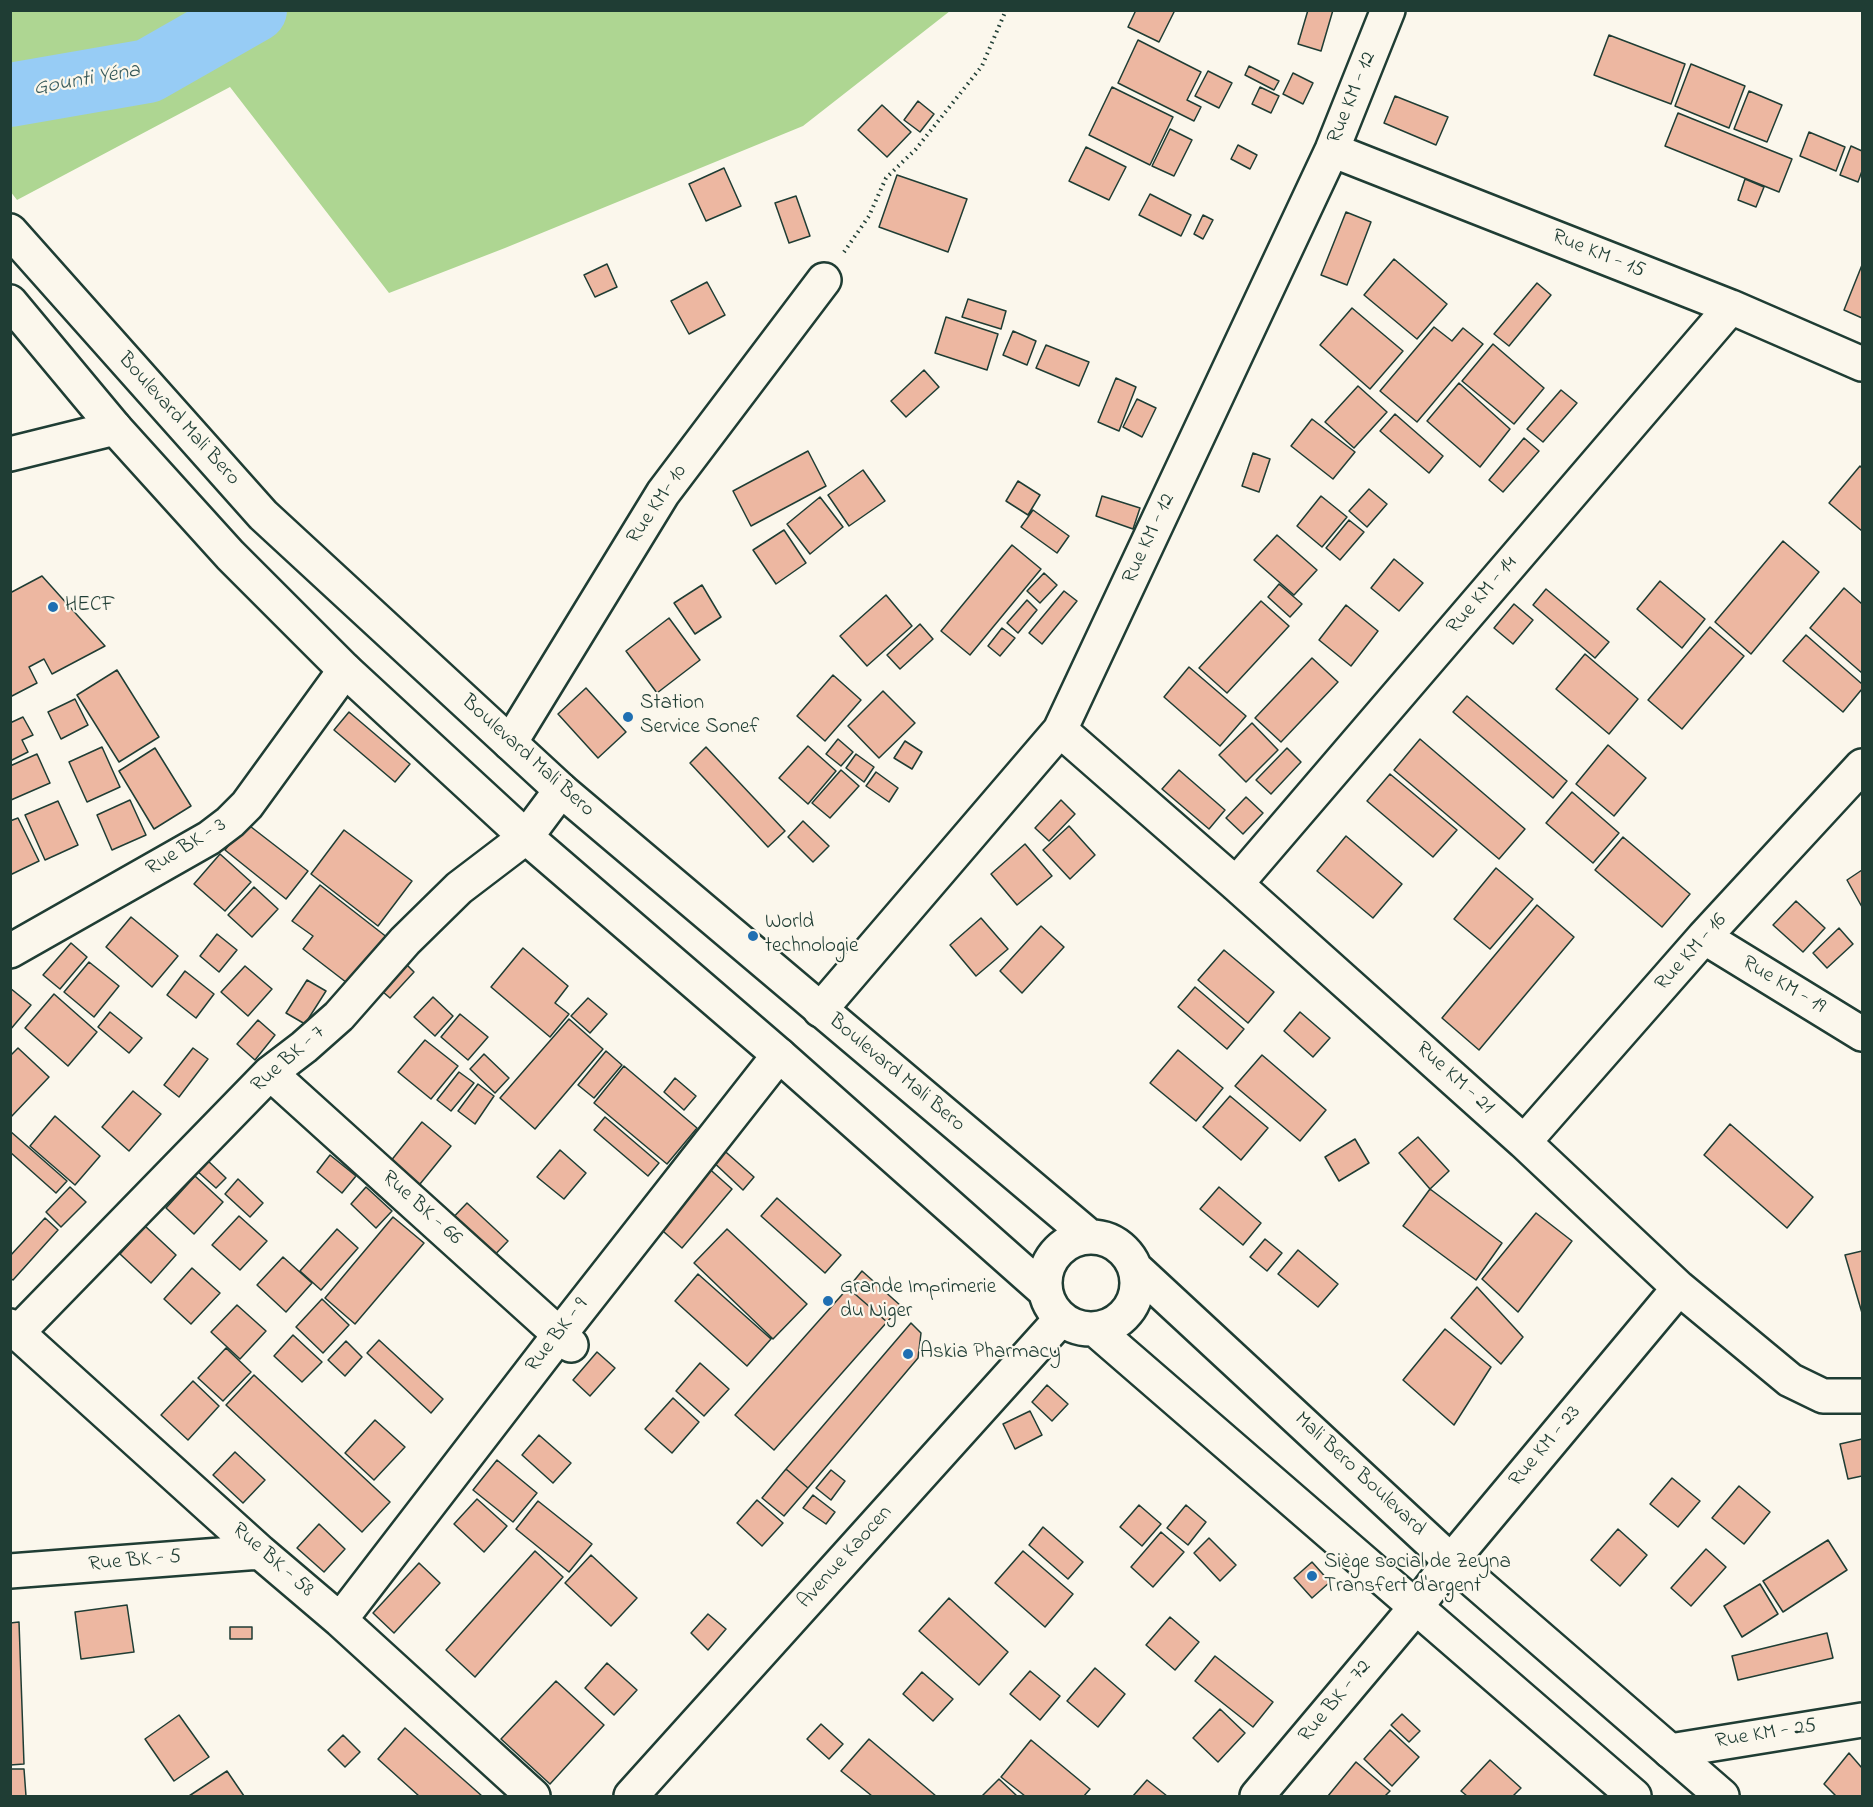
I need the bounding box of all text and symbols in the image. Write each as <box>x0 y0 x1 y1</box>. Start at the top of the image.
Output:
street label: Rue KM - 12 <box>1323 48 1383 148</box>
water label: Gounti Yéna <box>32 59 142 103</box>
street label: Rue KM - 15 <box>1548 225 1648 285</box>
street label: Boulevard Mali Bero <box>112 348 244 492</box>
street label: Rue KM- 10 <box>622 461 694 549</box>
street label: Rue KM - 12 <box>1118 490 1182 588</box>
street label: Rue KM - 14 <box>1442 552 1524 640</box>
place label: HECF <box>65 594 115 620</box>
marker: HECF <box>46 600 60 614</box>
street label: Boulevard Mali Bero <box>455 691 599 823</box>
place label: Station Service Sonef <box>640 692 759 742</box>
marker: Station Service Sonef <box>621 710 635 724</box>
street label: Rue BK - 3 <box>142 814 232 882</box>
street label: Rue KM - 16 <box>1651 909 1733 997</box>
place label: World technologie <box>765 911 858 961</box>
marker: World technologie <box>746 929 760 943</box>
street label: Rue KM - 19 <box>1737 951 1829 1021</box>
street label: Boulevard Mali Bero <box>823 1010 969 1138</box>
street label: Rue BK - 7 <box>247 1021 331 1099</box>
street label: Rue KM - 21 <box>1410 1037 1498 1121</box>
street label: Rue BK - 66 <box>376 1166 466 1252</box>
place label: Grande Imprimerie du Niger <box>840 1276 996 1326</box>
street label: Rue BK - 9 <box>521 1294 595 1378</box>
marker: Grande Imprimerie du Niger <box>821 1294 835 1308</box>
place label: Askia Pharmacy <box>920 1341 1061 1367</box>
marker: Askia Pharmacy <box>901 1347 915 1361</box>
street label: Rue KM - 23 <box>1505 1401 1587 1493</box>
street label: Mali Bero Boulevard <box>1288 1408 1430 1542</box>
street label: Avenue Kaocen <box>793 1501 899 1615</box>
street label: Rue BK - 58 <box>226 1518 318 1604</box>
street label: Rue BK - 5 <box>88 1545 182 1579</box>
place label: Siège social de Zeyna Transfert d'argent <box>1324 1551 1511 1601</box>
marker: Siège social de Zeyna Transfert d'argent <box>1305 1569 1319 1583</box>
street label: Rue BK - 72 <box>1294 1656 1378 1748</box>
street label: Rue KM - 25 <box>1714 1715 1818 1755</box>

